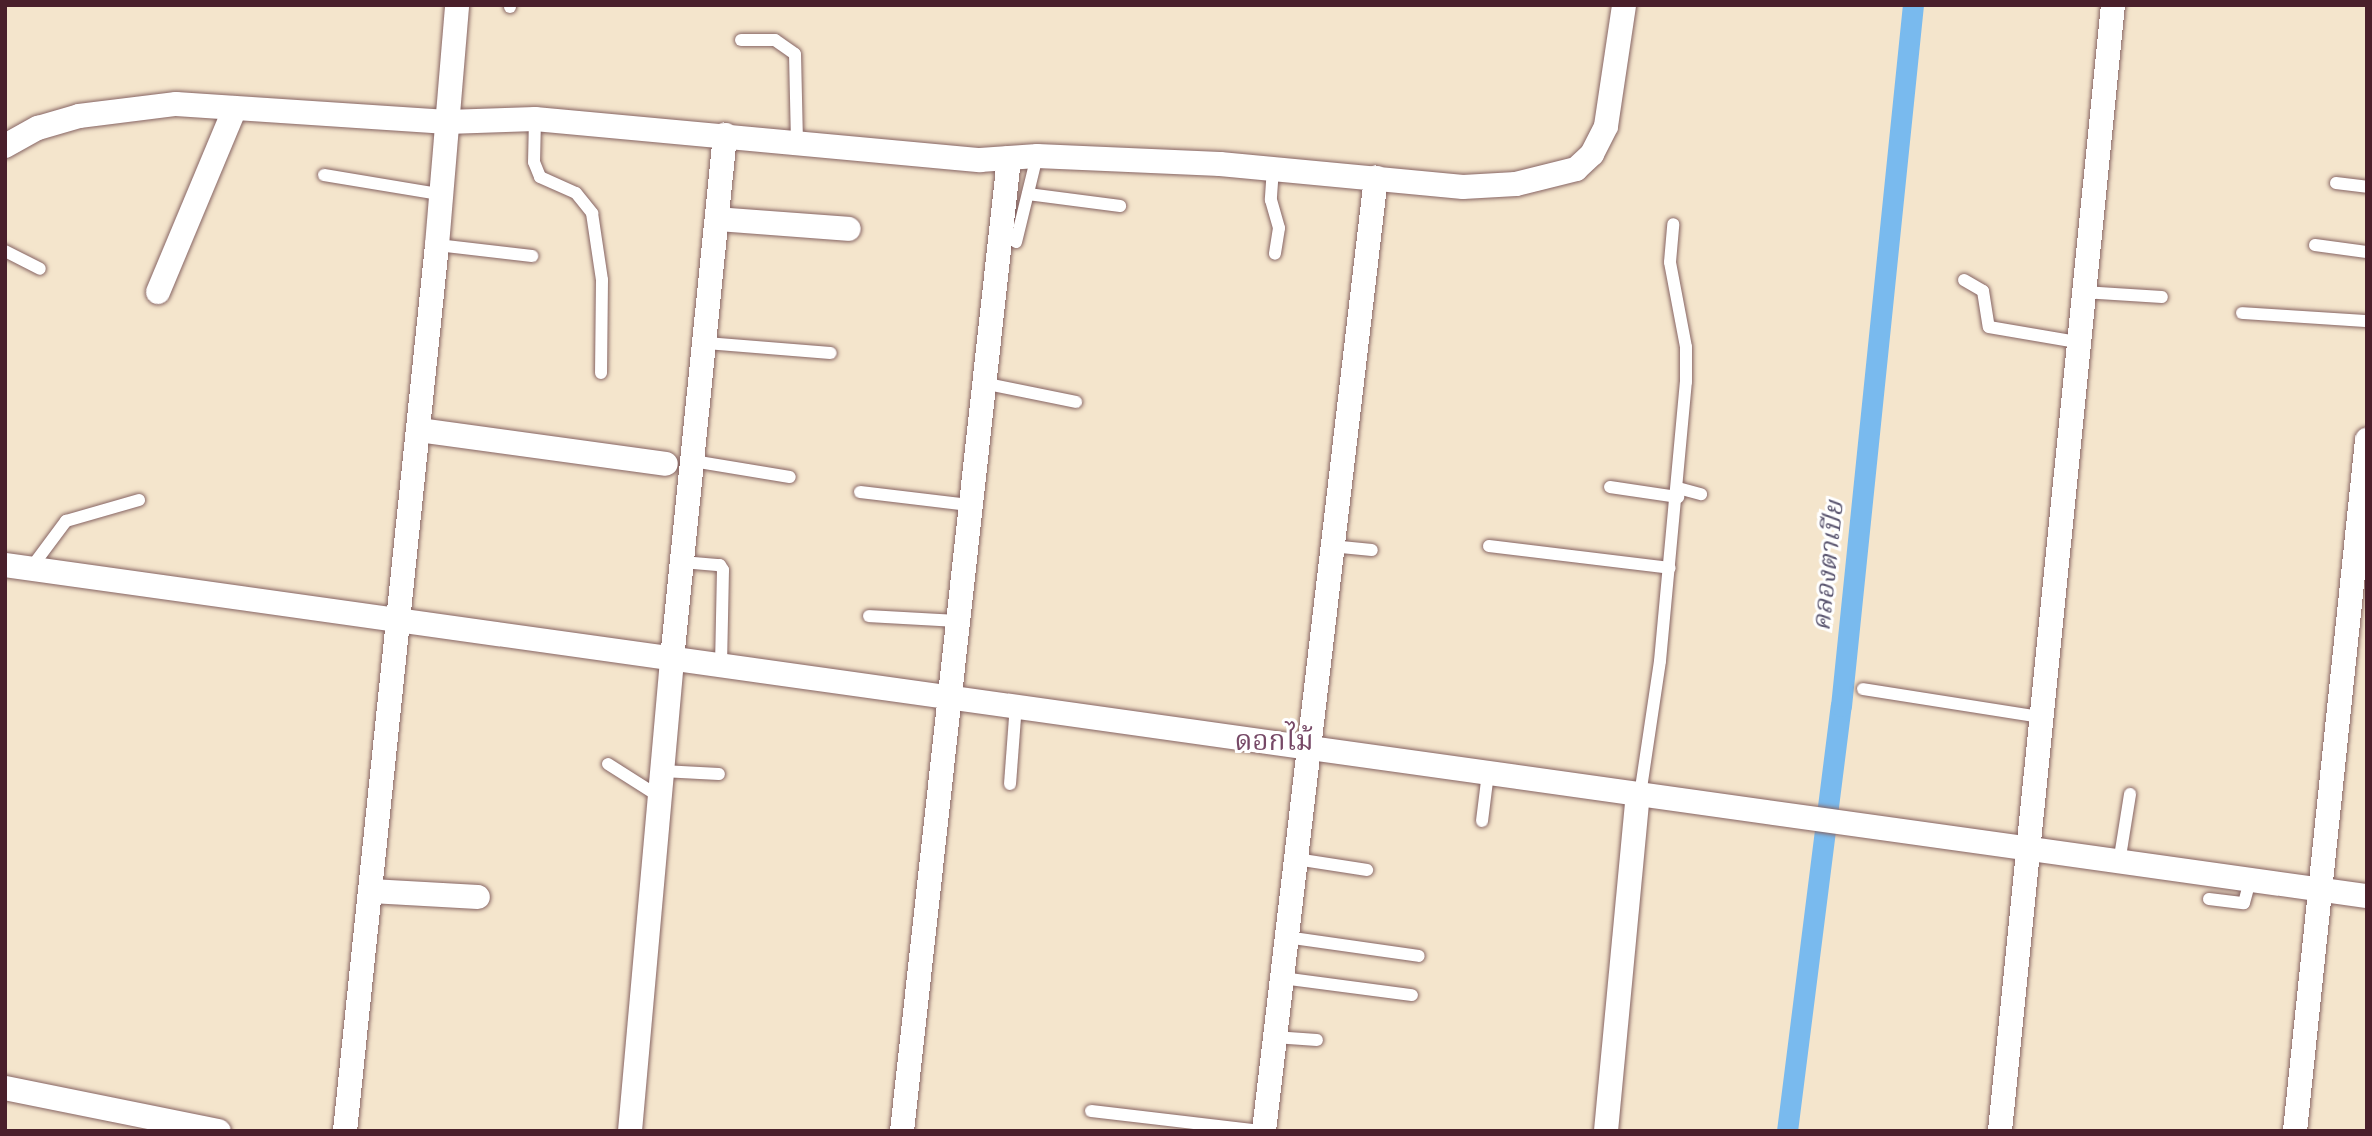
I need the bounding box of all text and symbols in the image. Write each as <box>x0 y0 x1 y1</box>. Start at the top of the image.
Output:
water label: คลองตาเปีย <box>1806 499 1850 633</box>
district label: ดอกไม้ <box>1234 724 1314 758</box>

